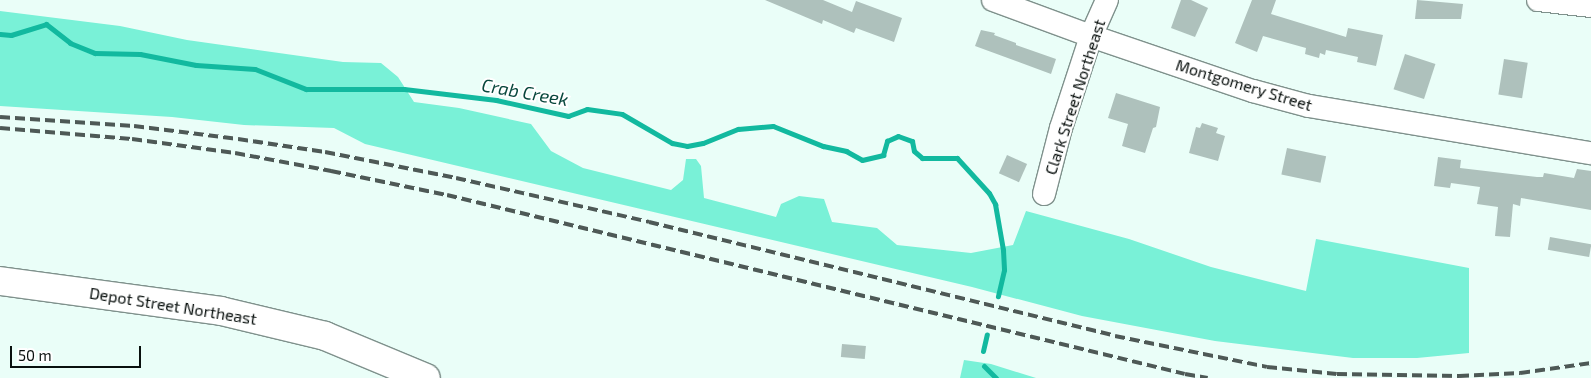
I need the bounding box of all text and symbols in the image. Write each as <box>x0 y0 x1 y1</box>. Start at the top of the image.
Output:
street label: Clark Street Northeast <box>1041 17 1109 177</box>
street label: Montgomery Street <box>1173 55 1315 115</box>
water label: Crab Creek <box>480 74 570 110</box>
street label: Depot Street Northeast <box>88 283 258 329</box>
scale bar <box>12 336 144 368</box>
text: 50 m <box>18 346 52 364</box>

